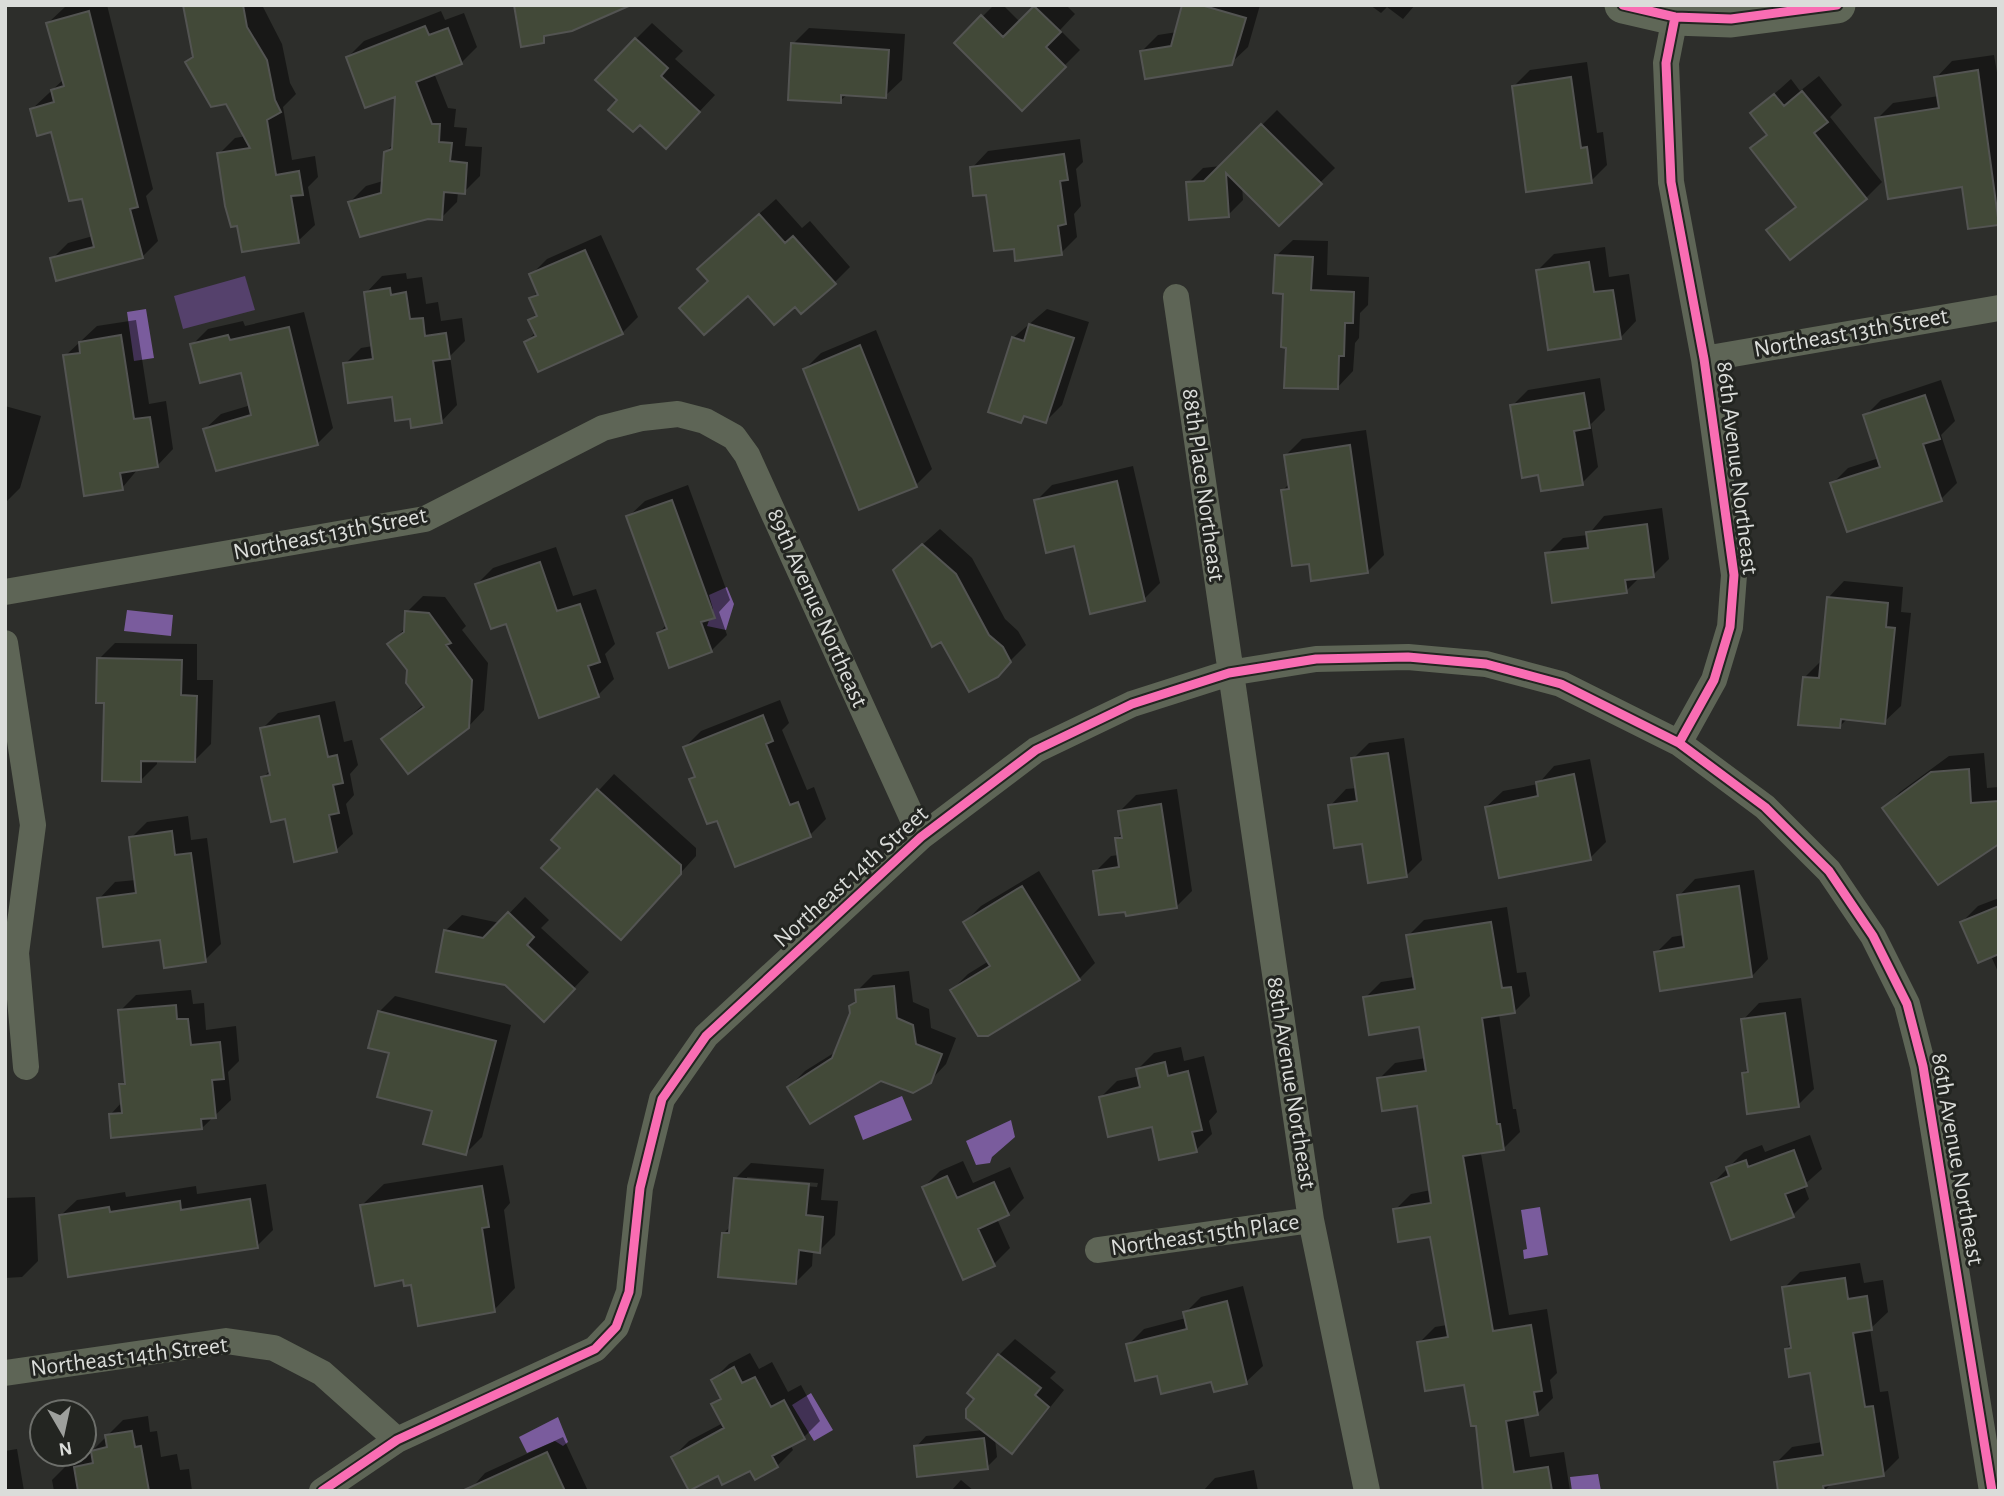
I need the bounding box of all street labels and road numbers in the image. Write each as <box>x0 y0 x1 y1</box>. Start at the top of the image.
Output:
street label: Northeast 13th Street <box>1752 304 1950 362</box>
street label: 86th Avenue Northeast <box>1712 360 1762 576</box>
street label: 88th Place Northeast <box>1178 387 1228 583</box>
street label: Northeast 13th Street <box>231 503 429 565</box>
street label: 89th Avenue Northeast <box>762 505 872 711</box>
street label: Northeast 14th Street <box>769 801 933 952</box>
street label: 88th Avenue Northeast <box>1262 975 1320 1191</box>
street label: 86th Avenue Northeast <box>1927 1051 1988 1267</box>
street label: Northeast 15th Place <box>1109 1210 1301 1260</box>
street label: Northeast 14th Street <box>29 1333 229 1381</box>

